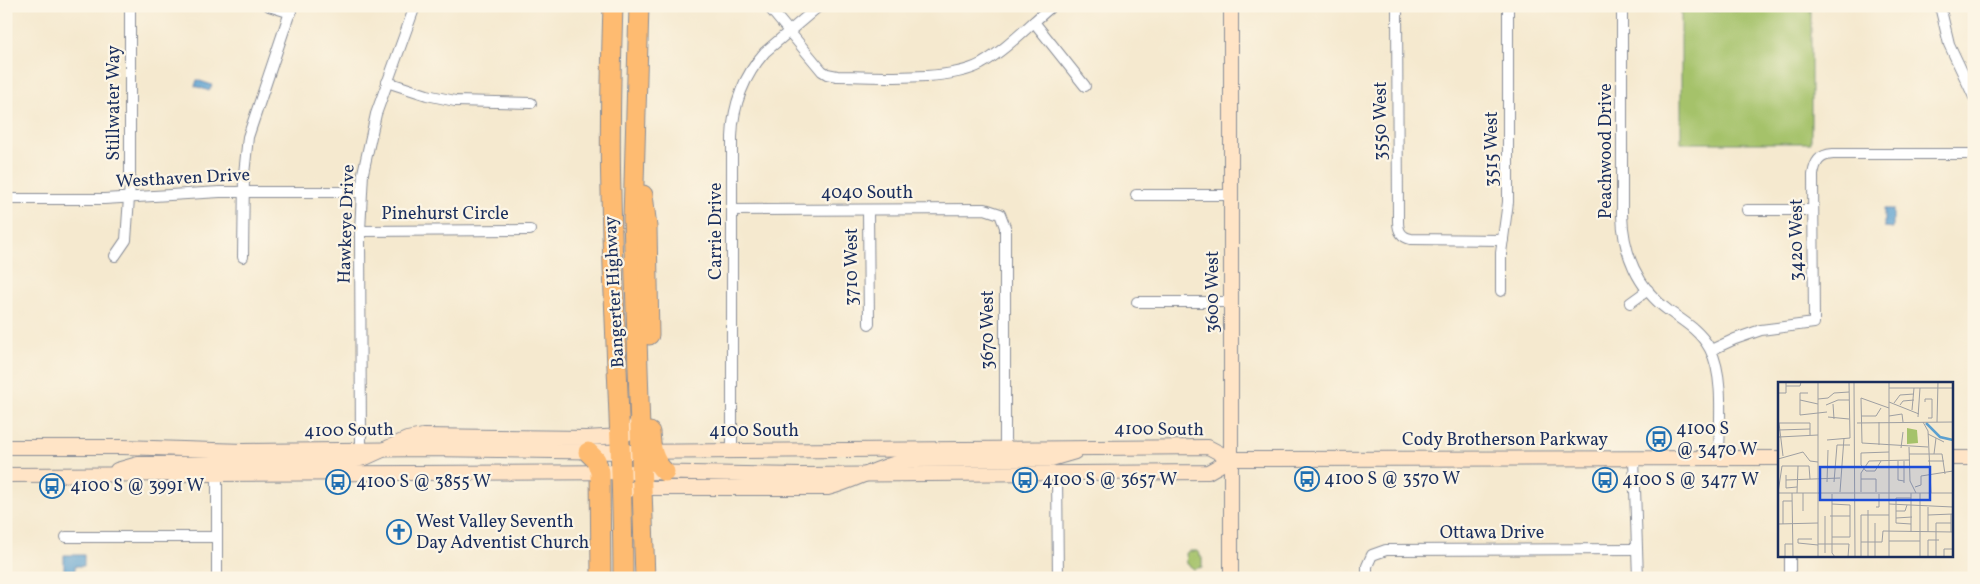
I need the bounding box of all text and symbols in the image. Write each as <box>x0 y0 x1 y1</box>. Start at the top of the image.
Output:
street label: Stillwater Way <box>102 45 127 161</box>
street label: 3550 West <box>1369 81 1394 161</box>
street label: Peachwood Drive <box>1594 83 1619 219</box>
street label: 3515 West <box>1480 111 1505 187</box>
street label: Westhaven Drive <box>115 163 251 195</box>
street label: Hawkeye Drive <box>332 164 362 284</box>
street label: 4040 South <box>821 181 913 206</box>
street label: Carrie Drive <box>704 182 729 280</box>
street label: 3420 West <box>1785 199 1810 281</box>
street label: Pinehurst Circle <box>381 202 509 227</box>
street label: Bangerter Highway <box>599 215 631 369</box>
street label: 3710 West <box>840 228 865 306</box>
street label: 3600 West <box>1201 251 1226 333</box>
street label: 3670 West <box>976 290 1001 370</box>
inset map <box>1778 382 1952 556</box>
street label: 4100 South <box>1114 417 1204 443</box>
place label: 4100 S @ 3470 W <box>1676 417 1757 463</box>
street label: 4100 South <box>304 418 394 444</box>
street label: 4100 South <box>709 419 799 444</box>
bus stop icon: 4100 S @ 3470 W <box>1646 426 1672 452</box>
street label: Cody Brotherson Parkway <box>1402 428 1608 453</box>
bus stop icon: 4100 S @ 3570 W <box>1294 466 1320 492</box>
bus stop icon: 4100 S @ 3657 W <box>1012 467 1038 493</box>
place label: 4100 S @ 3570 W <box>1324 467 1460 492</box>
bus stop icon: 4100 S @ 3477 W <box>1592 467 1618 493</box>
place label: 4100 S @ 3657 W <box>1042 468 1177 493</box>
place label: 4100 S @ 3477 W <box>1622 468 1759 493</box>
bus stop icon: 4100 S @ 3855 W <box>325 469 351 495</box>
place label: 4100 S @ 3855 W <box>356 470 491 495</box>
bus stop icon: 4100 S @ 3991 W <box>39 473 65 499</box>
place label: 4100 S @ 3991 W <box>70 474 204 499</box>
place label: West Valley Seventh Day Adventist Church <box>416 510 590 556</box>
church icon: West Valley Seventh Day Adventist Church <box>386 519 412 545</box>
street label: Ottawa Drive <box>1440 521 1544 546</box>

